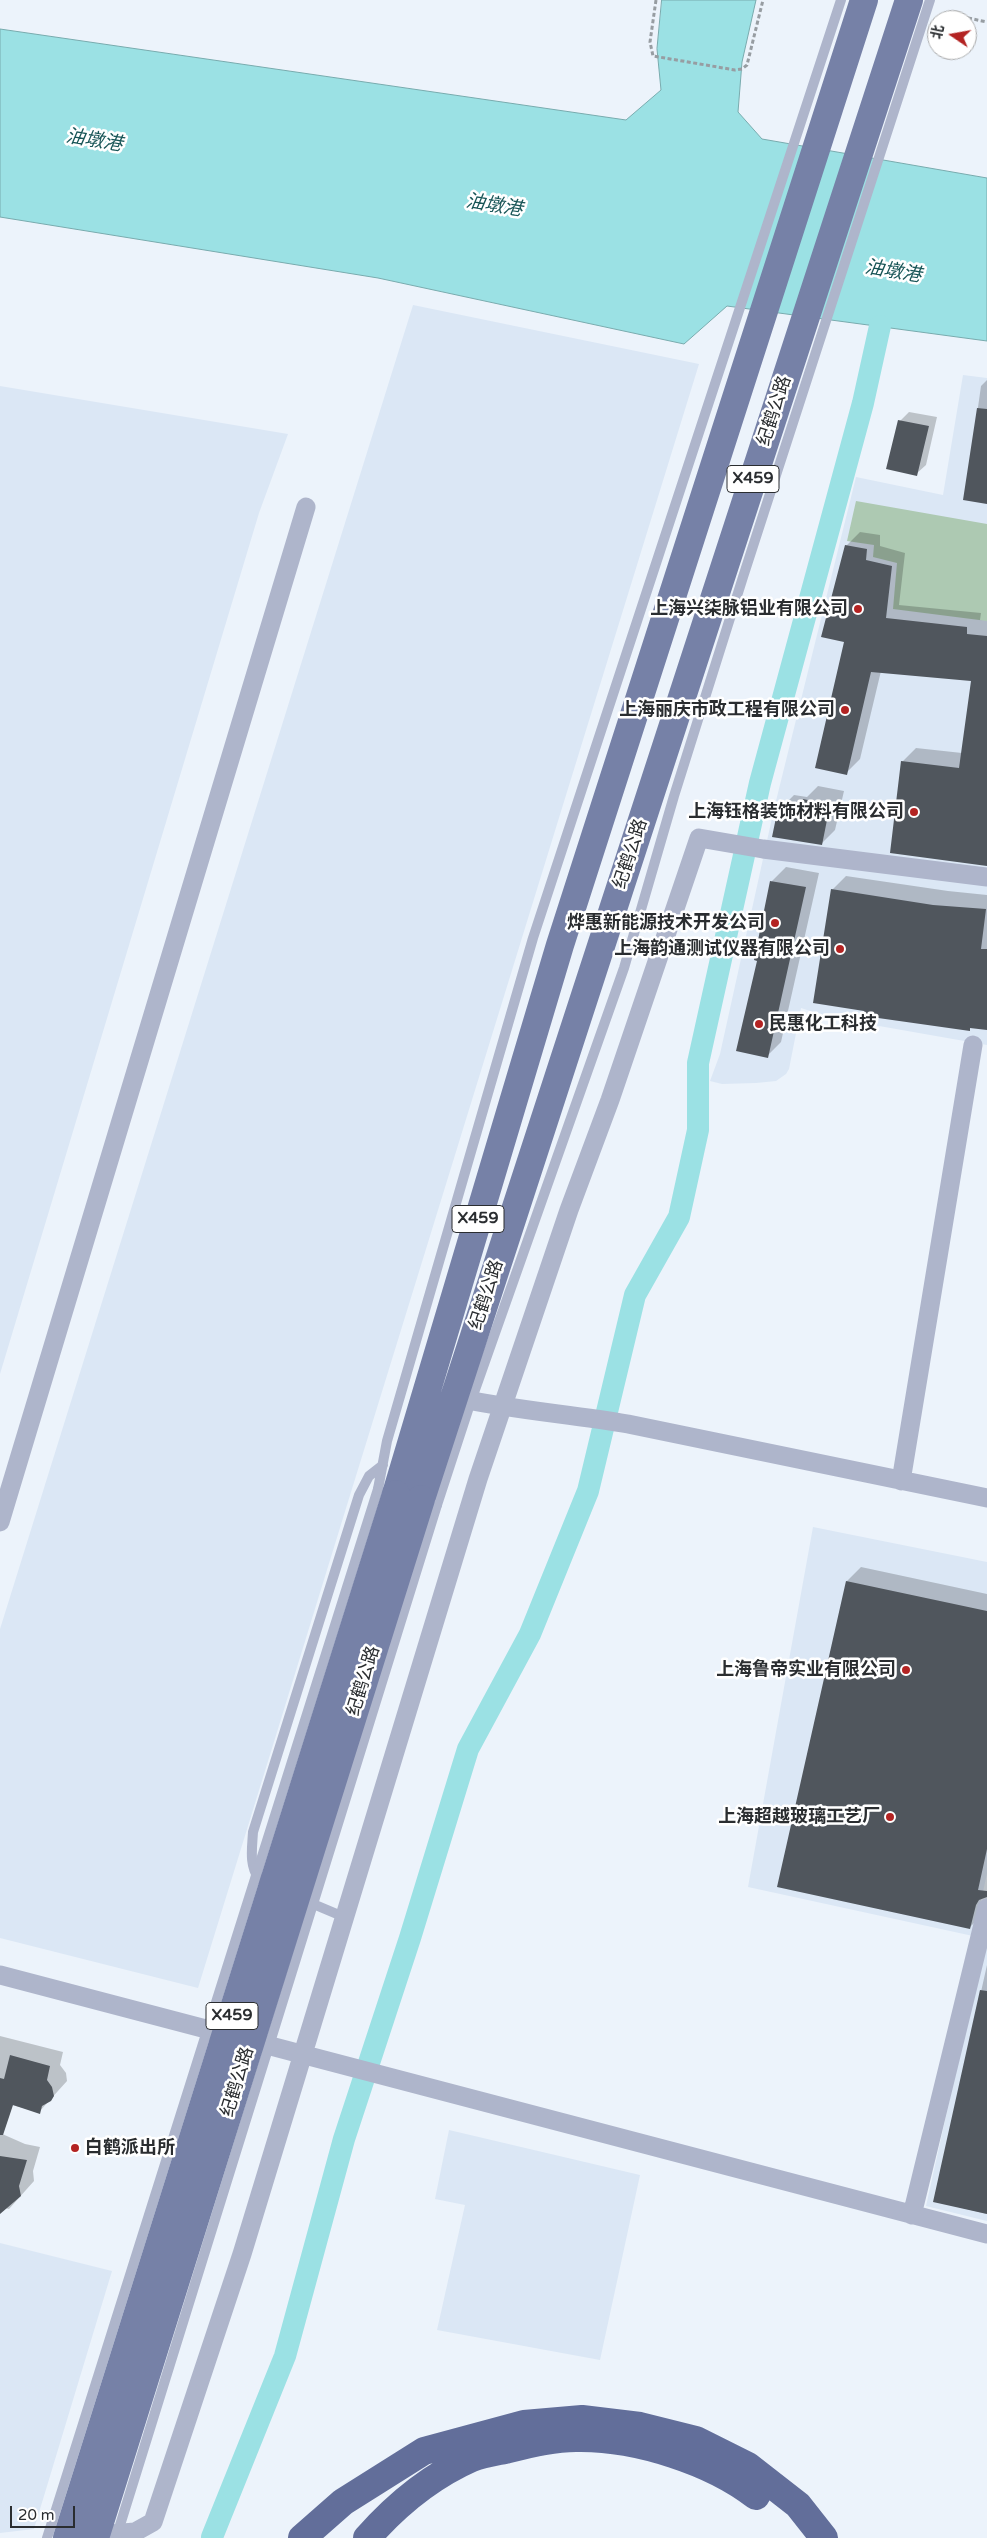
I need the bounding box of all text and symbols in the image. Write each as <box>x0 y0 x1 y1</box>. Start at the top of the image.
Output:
north arrow <box>927 10 977 60</box>
text: 北 <box>928 23 948 41</box>
water label: 油墩港 <box>64 125 124 157</box>
water label: 油墩港 <box>464 190 524 222</box>
water label: 油墩港 <box>863 256 923 288</box>
street label: 纪鹤公路 <box>754 373 796 449</box>
road number: X459 <box>727 466 779 492</box>
place label: 上海兴柒脉铝业有限公司 <box>650 598 848 620</box>
marker: 上海兴柒脉铝业有限公司 <box>852 603 864 615</box>
place label: 上海丽庆市政工程有限公司 <box>619 699 835 721</box>
marker: 上海丽庆市政工程有限公司 <box>839 704 851 716</box>
place label: 上海钰格装饰材料有限公司 <box>688 801 904 823</box>
marker: 上海钰格装饰材料有限公司 <box>908 806 920 818</box>
street label: 纪鹤公路 <box>610 816 652 892</box>
place label: 烨惠新能源技术开发公司 <box>567 912 765 934</box>
marker: 烨惠新能源技术开发公司 <box>769 917 781 929</box>
place label: 上海韵通测试仪器有限公司 <box>614 938 830 960</box>
marker: 上海韵通测试仪器有限公司 <box>834 943 846 955</box>
place label: 民惠化工科技 <box>769 1013 877 1035</box>
marker: 民惠化工科技 <box>753 1018 765 1030</box>
road number: X459 <box>452 1206 504 1232</box>
street label: 纪鹤公路 <box>466 1257 508 1333</box>
street label: 纪鹤公路 <box>343 1643 385 1719</box>
place label: 上海鲁帝实业有限公司 <box>716 1659 896 1681</box>
marker: 上海鲁帝实业有限公司 <box>900 1664 912 1676</box>
place label: 上海超越玻璃工艺厂 <box>718 1806 880 1828</box>
marker: 上海超越玻璃工艺厂 <box>884 1811 896 1823</box>
road number: X459 <box>206 2002 258 2030</box>
street label: 纪鹤公路 <box>217 2044 259 2120</box>
place label: 白鹤派出所 <box>85 2137 175 2159</box>
marker: 白鹤派出所 <box>69 2142 81 2154</box>
scale bar <box>12 2496 78 2528</box>
text: 20 m <box>18 2506 55 2524</box>

